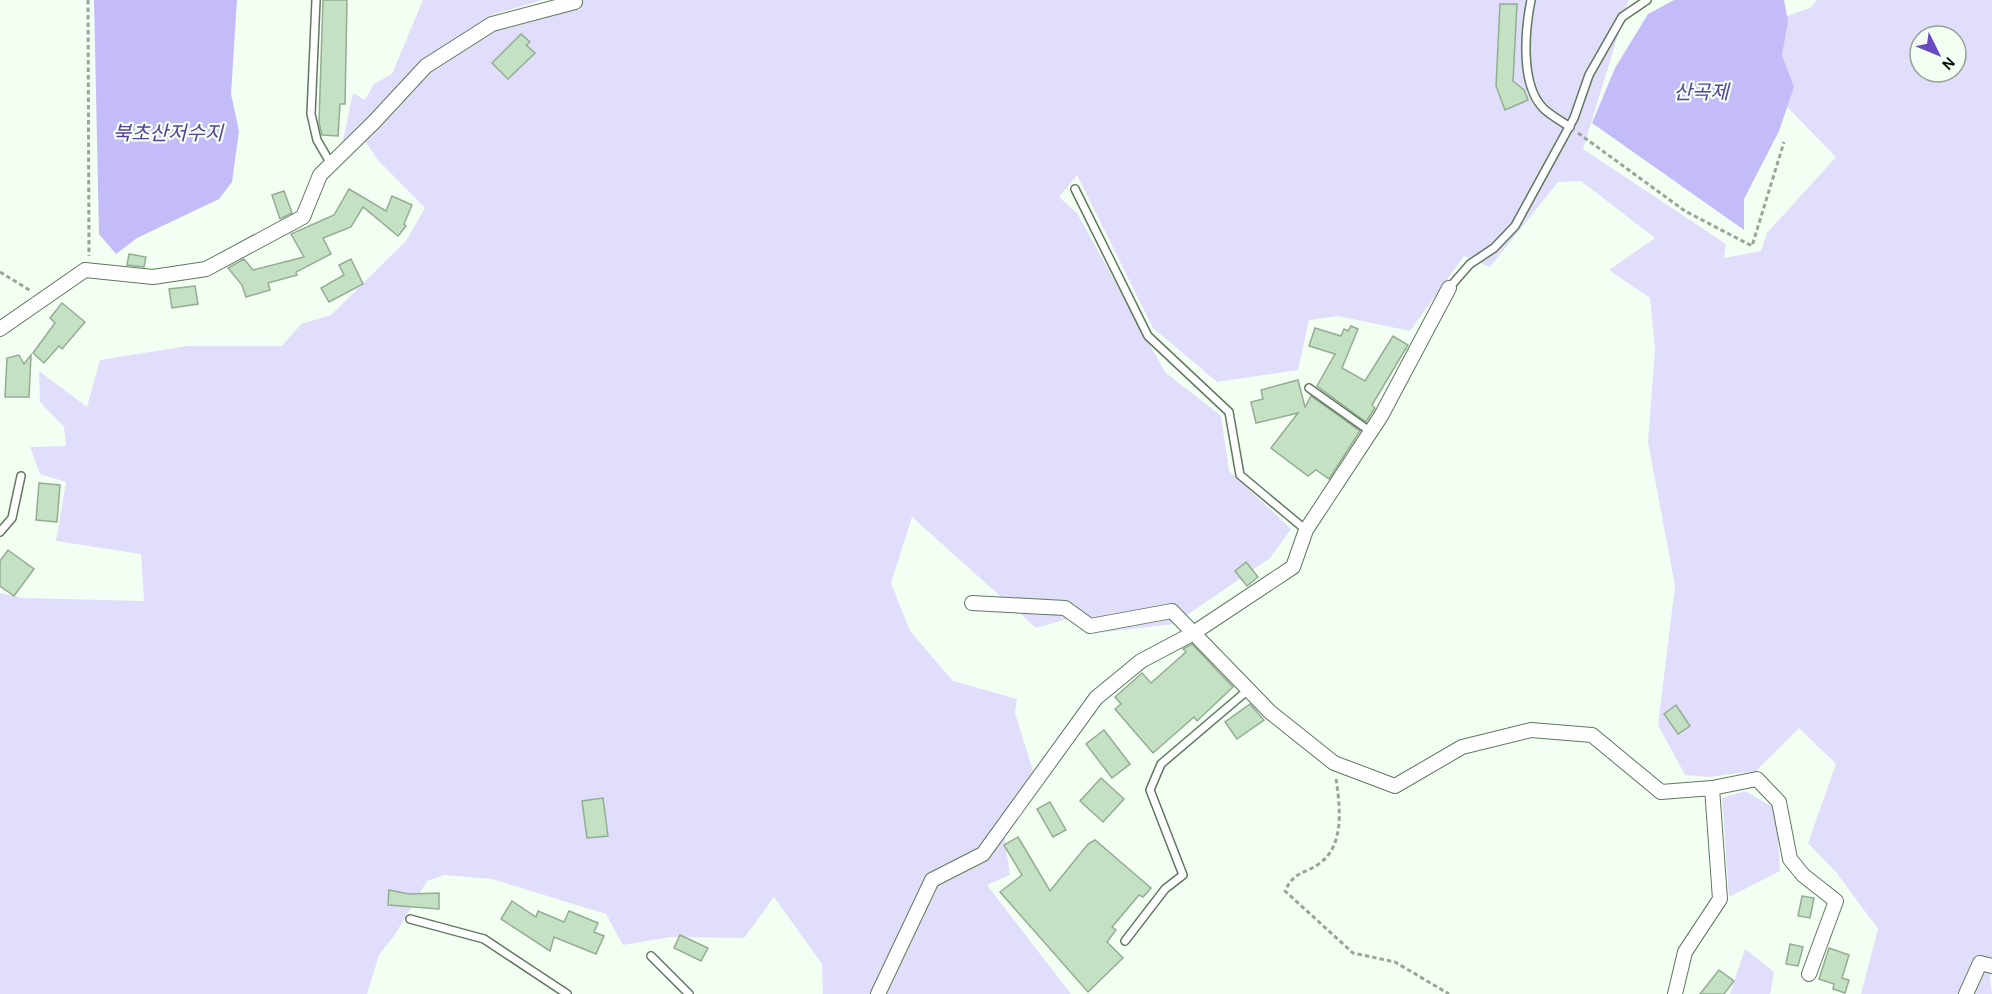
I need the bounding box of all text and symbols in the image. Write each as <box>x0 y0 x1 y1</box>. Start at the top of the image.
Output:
north arrow <box>1908 24 1968 84</box>
text: N <box>1939 54 1958 73</box>
water label: 산곡제 <box>1673 82 1731 103</box>
water label: 북초산저수지 <box>113 123 225 144</box>

